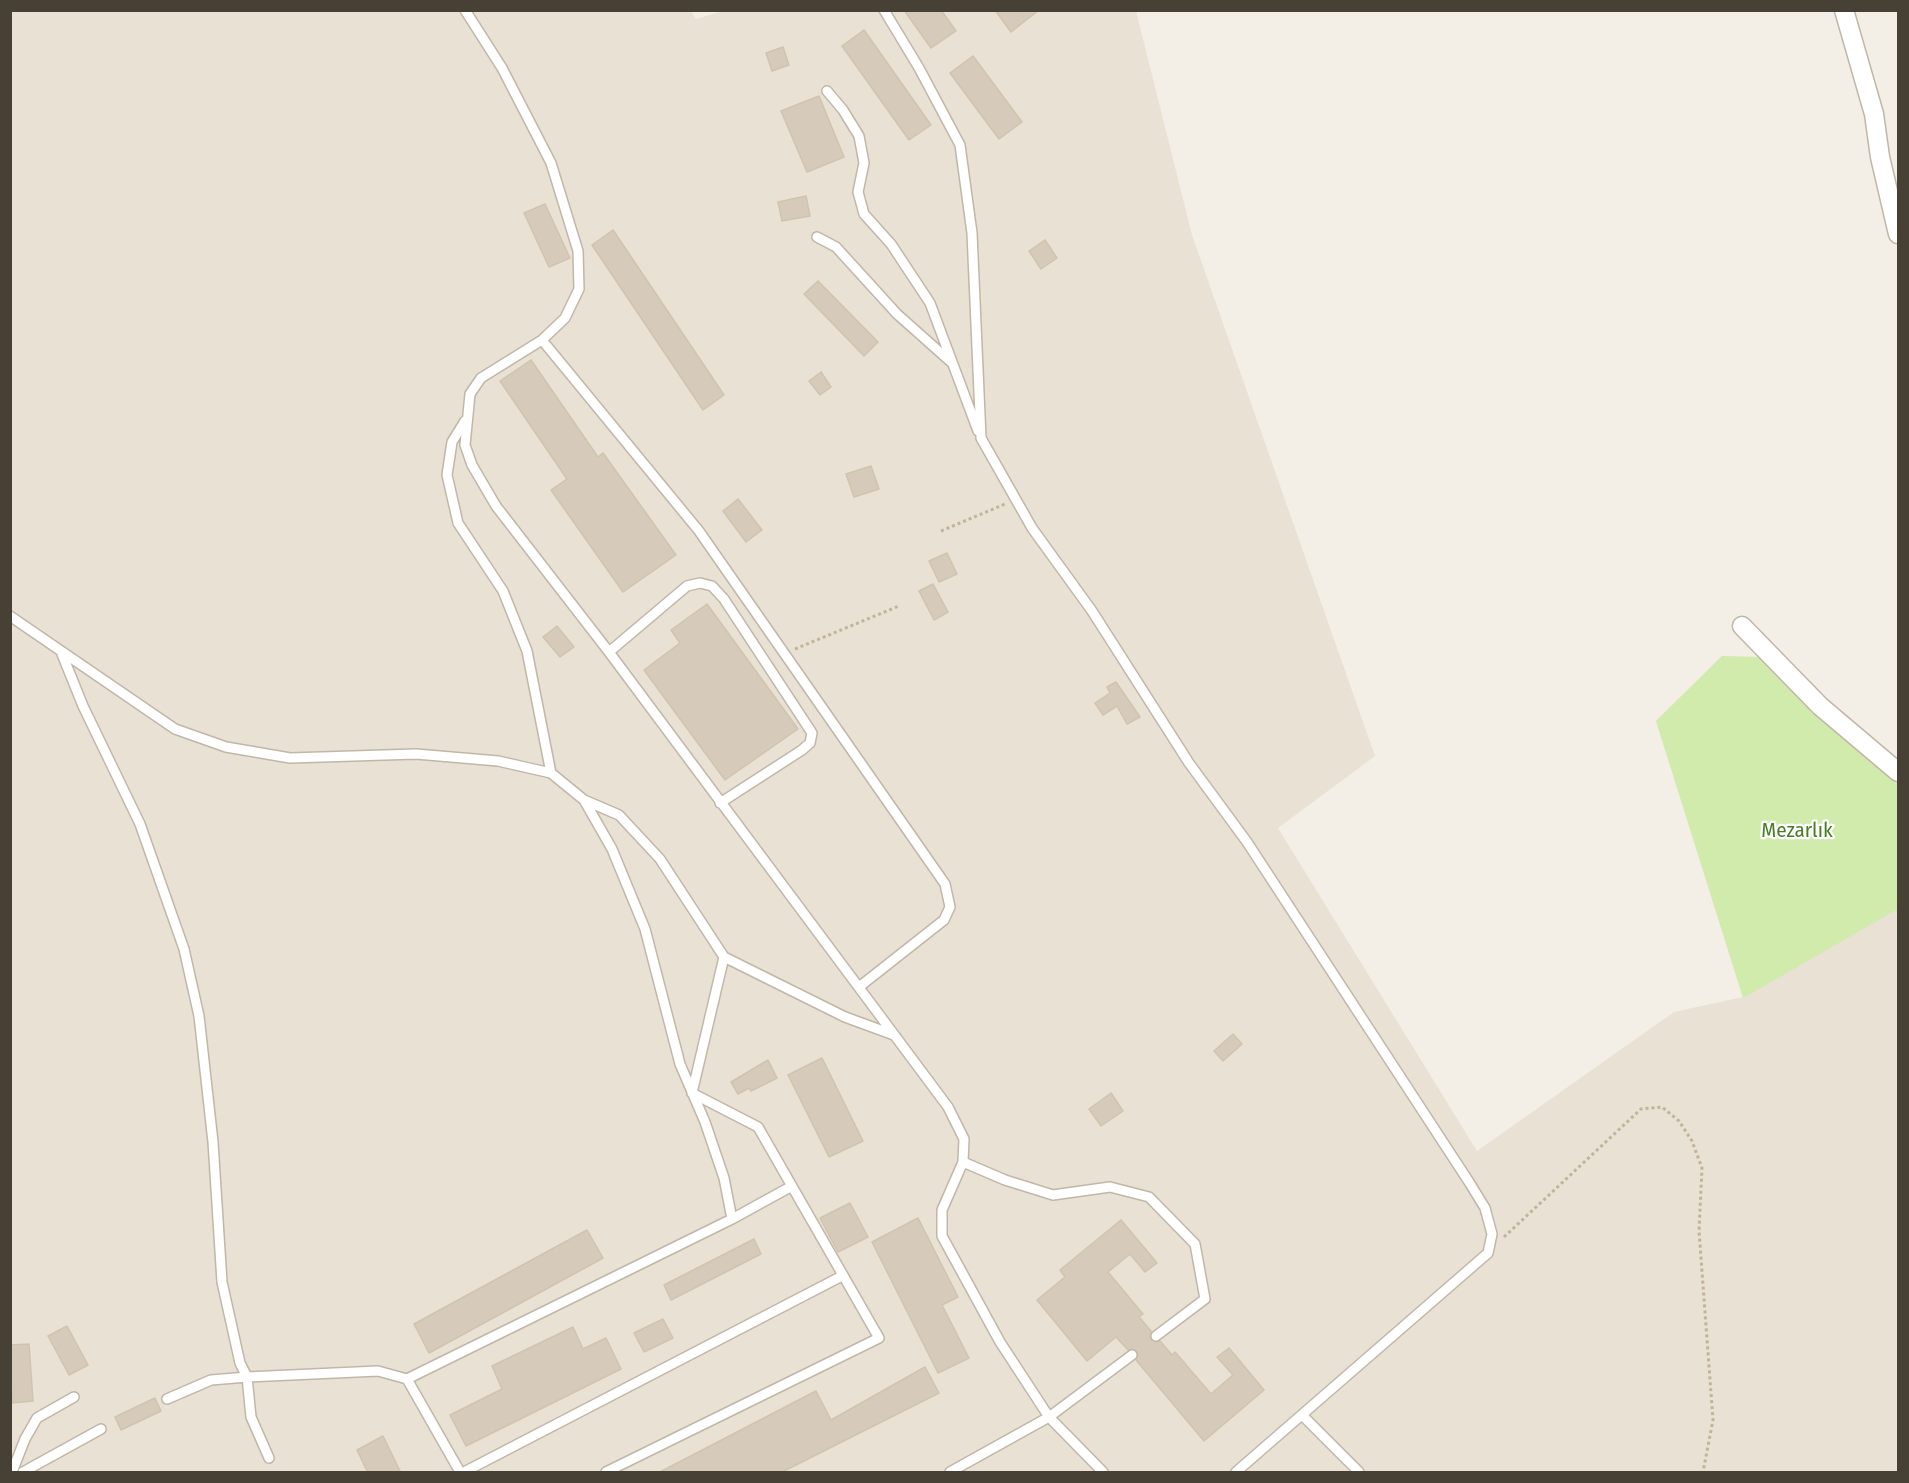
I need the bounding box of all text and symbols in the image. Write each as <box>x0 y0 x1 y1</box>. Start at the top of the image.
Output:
park label: Mezarlık <box>1761 818 1833 844</box>

